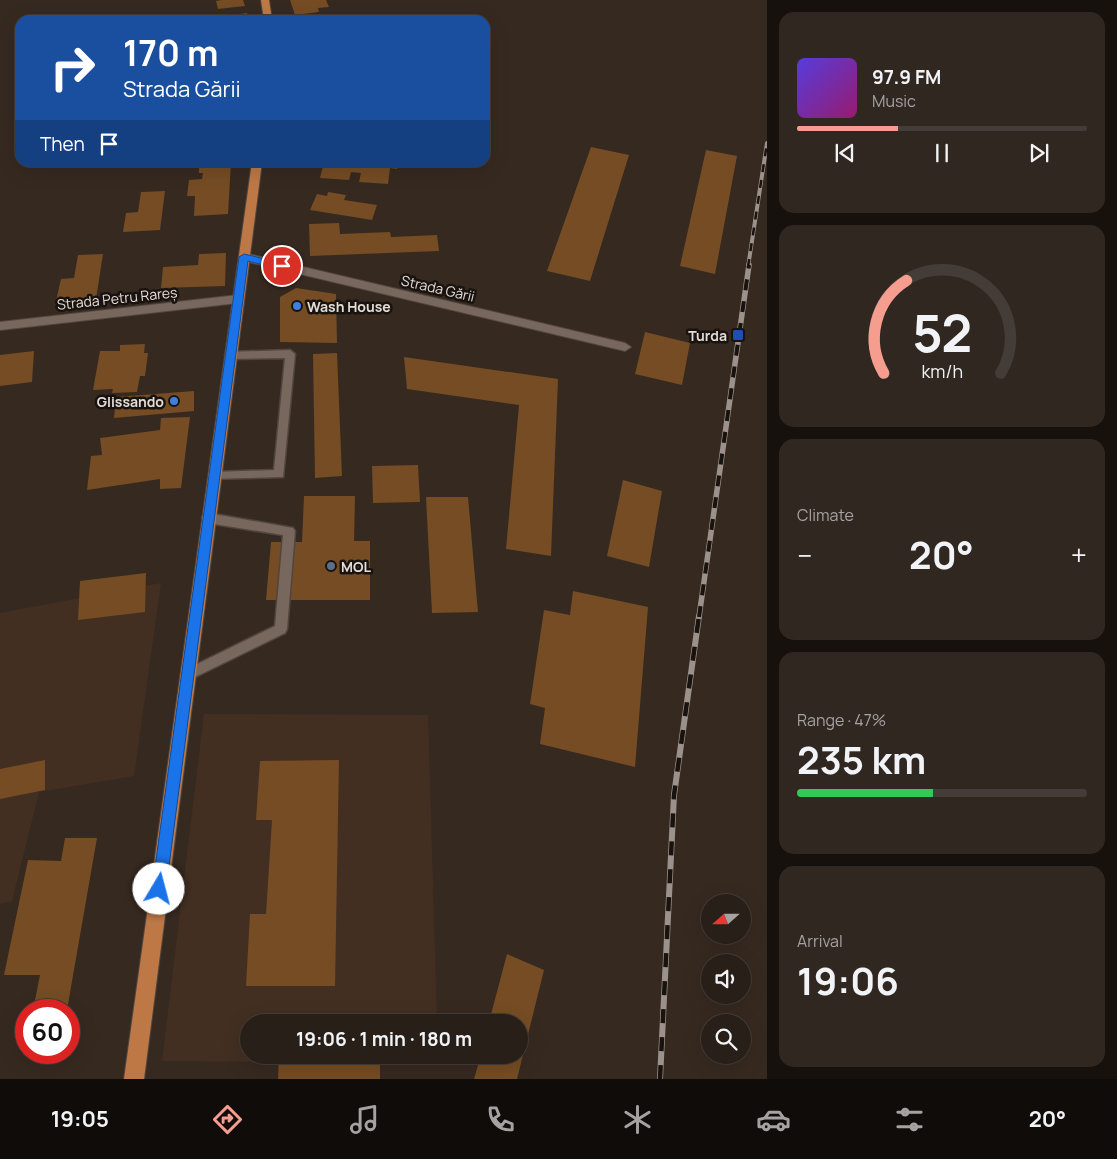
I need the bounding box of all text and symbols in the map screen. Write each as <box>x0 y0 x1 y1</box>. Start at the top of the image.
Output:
text: 170 m <box>123 29 219 77</box>
icon: right <box>40 35 105 100</box>
text: 97.9 FM <box>872 64 941 90</box>
text: Strada Gării <box>123 74 241 104</box>
text: Music <box>872 90 916 112</box>
icon: arrive <box>95 130 123 158</box>
text: Then <box>40 131 85 157</box>
icon: previous <box>831 139 859 167</box>
icon: pause <box>928 139 956 167</box>
icon: next <box>1025 139 1053 167</box>
pin <box>261 245 303 287</box>
icon: arrive <box>268 252 296 280</box>
street label: Strada Gării <box>399 270 477 306</box>
street label: Strada Petru Rareș <box>56 282 178 314</box>
place label: Wash House <box>307 297 391 316</box>
text: 52 <box>912 297 972 368</box>
marker: Wash House <box>291 300 303 312</box>
place label: Turda <box>688 326 727 345</box>
marker: Turda <box>731 328 745 342</box>
text: km/h <box>921 359 963 383</box>
place label: Glissando <box>97 392 164 411</box>
marker: Glissando <box>168 395 180 407</box>
text: Climate <box>797 504 854 526</box>
text: 20° <box>909 528 974 580</box>
text: − <box>797 536 812 574</box>
text: + <box>1071 536 1087 574</box>
place label: MOL <box>341 557 371 576</box>
marker: MOL <box>325 560 337 572</box>
text: Range · 47% <box>797 709 886 731</box>
text: 235 km <box>797 733 926 785</box>
position arrow <box>132 862 184 914</box>
north arrow <box>701 894 751 944</box>
map controls <box>701 894 751 1064</box>
text: Arrival <box>797 930 843 952</box>
button: sound <box>701 954 751 1004</box>
text: 19:06 <box>797 954 899 1006</box>
speed limit sign: 60 <box>15 999 80 1064</box>
button: search <box>701 1014 751 1064</box>
text: 19:06 · 1 min · 180 m <box>296 1026 472 1052</box>
icon: directions <box>210 1102 245 1137</box>
icon: music <box>347 1102 382 1137</box>
icon: phone <box>483 1102 518 1137</box>
icon: climate <box>620 1102 655 1137</box>
icon: car <box>756 1102 791 1137</box>
icon: filters <box>892 1102 927 1137</box>
text: 19:05 <box>51 1104 109 1134</box>
text: 20° <box>1029 1104 1066 1134</box>

